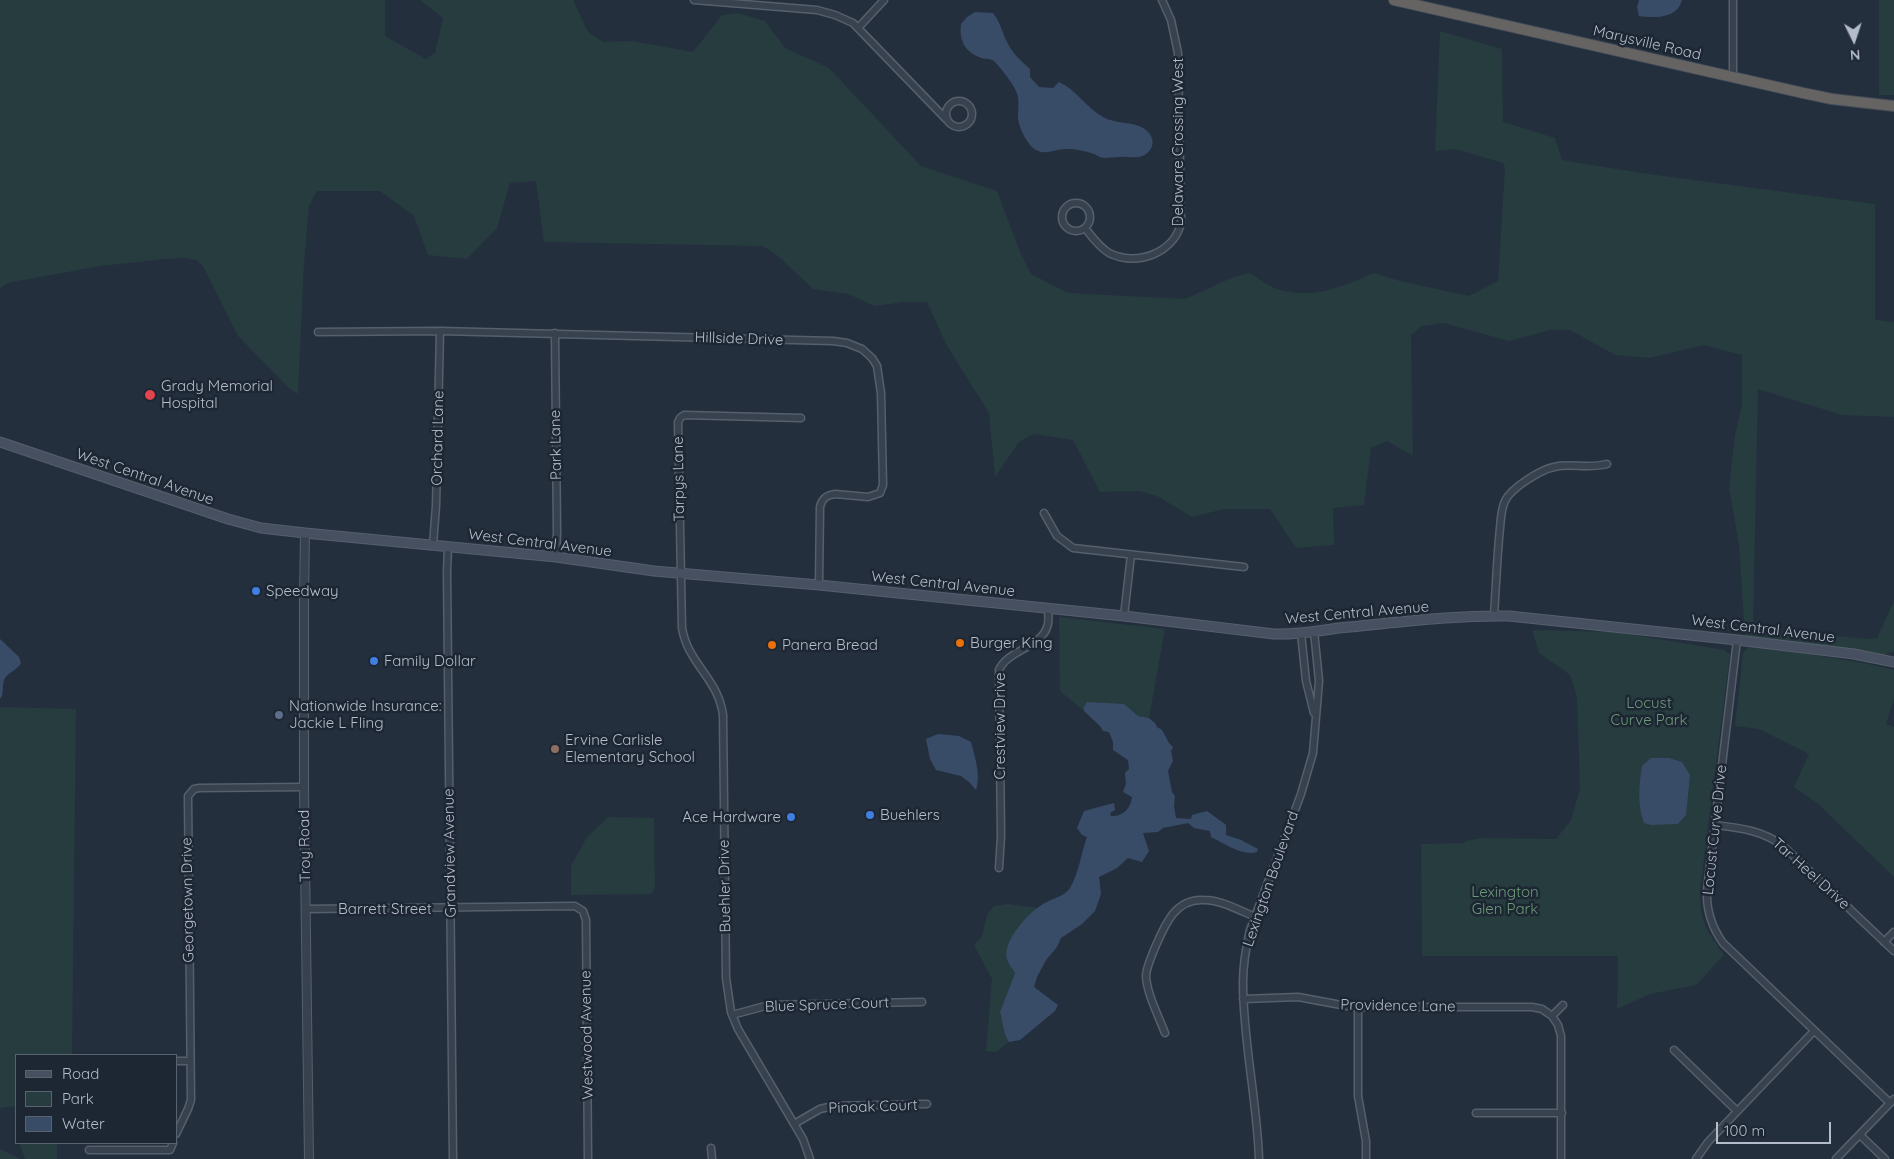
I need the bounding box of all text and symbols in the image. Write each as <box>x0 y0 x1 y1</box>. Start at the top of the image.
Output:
north arrow <box>1829 15 1879 65</box>
street label: Marysville Road <box>1591 22 1703 64</box>
text: N <box>1849 46 1861 64</box>
street label: Delaware Crossing West <box>1169 58 1187 226</box>
street label: Hillside Drive <box>694 328 784 350</box>
place label: Grady Memorial Hospital <box>161 377 273 412</box>
marker: Grady Memorial Hospital <box>143 388 157 402</box>
street label: Orchard Lane <box>428 390 448 486</box>
street label: Park Lane <box>546 410 566 480</box>
street label: Tarpys Lane <box>669 436 689 522</box>
street label: West Central Avenue <box>74 445 216 509</box>
street label: West Central Avenue <box>467 525 613 561</box>
street label: West Central Avenue <box>870 567 1016 601</box>
place label: Speedway <box>266 582 339 600</box>
marker: Speedway <box>250 585 262 597</box>
street label: West Central Avenue <box>1284 598 1430 628</box>
street label: West Central Avenue <box>1690 611 1836 647</box>
place label: Burger King <box>970 634 1053 652</box>
place label: Panera Bread <box>782 636 878 654</box>
marker: Burger King <box>954 637 966 649</box>
marker: Panera Bread <box>766 639 778 651</box>
place label: Family Dollar <box>384 652 476 670</box>
marker: Family Dollar <box>368 655 380 667</box>
street label: Crestview Drive <box>991 673 1009 779</box>
park label: Locust Curve Park <box>1610 694 1688 729</box>
place label: Nationwide Insurance: Jackie L Fling <box>289 697 442 732</box>
marker: Nationwide Insurance: Jackie L Fling <box>273 709 285 721</box>
place label: Ervine Carlisle Elementary School <box>565 731 695 766</box>
marker: Ervine Carlisle Elementary School <box>549 743 561 755</box>
street label: Locust Curve Drive <box>1699 764 1731 896</box>
street label: Grandview Avenue <box>440 788 460 918</box>
place label: Buehlers <box>880 806 940 824</box>
place label: Ace Hardware <box>682 808 781 826</box>
marker: Buehlers <box>864 809 876 821</box>
street label: Lexington Boulevard <box>1239 809 1303 949</box>
street label: Troy Road <box>295 810 315 882</box>
marker: Ace Hardware <box>785 811 797 823</box>
street label: Tar Heel Drive <box>1769 835 1853 913</box>
street label: Georgetown Drive <box>178 837 198 963</box>
street label: Buehler Drive <box>715 839 735 933</box>
park label: Lexington Glen Park <box>1471 883 1539 918</box>
street label: Barrett Street <box>338 900 432 918</box>
street label: Westwood Avenue <box>577 970 597 1100</box>
street label: Blue Spruce Court <box>764 994 890 1016</box>
street label: Providence Lane <box>1340 996 1456 1016</box>
legend <box>15 1054 178 1144</box>
text: Road <box>62 1064 99 1083</box>
text: Park <box>62 1089 94 1108</box>
street label: Pinoak Court <box>828 1096 918 1118</box>
scale bar <box>1719 1112 1834 1144</box>
text: Water <box>62 1114 105 1133</box>
text: 100 m <box>1724 1121 1765 1140</box>

